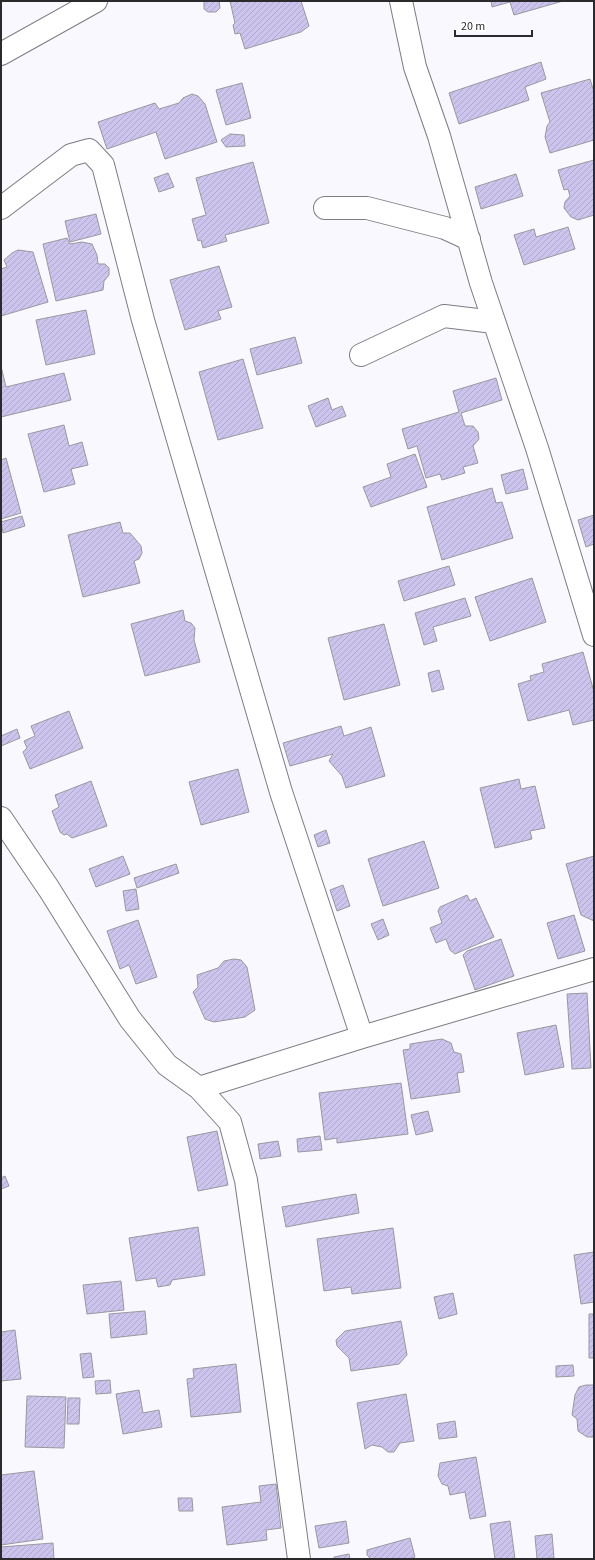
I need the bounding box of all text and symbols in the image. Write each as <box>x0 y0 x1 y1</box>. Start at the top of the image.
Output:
scale bar <box>455 12 532 38</box>
text: 20 m <box>461 18 485 35</box>

